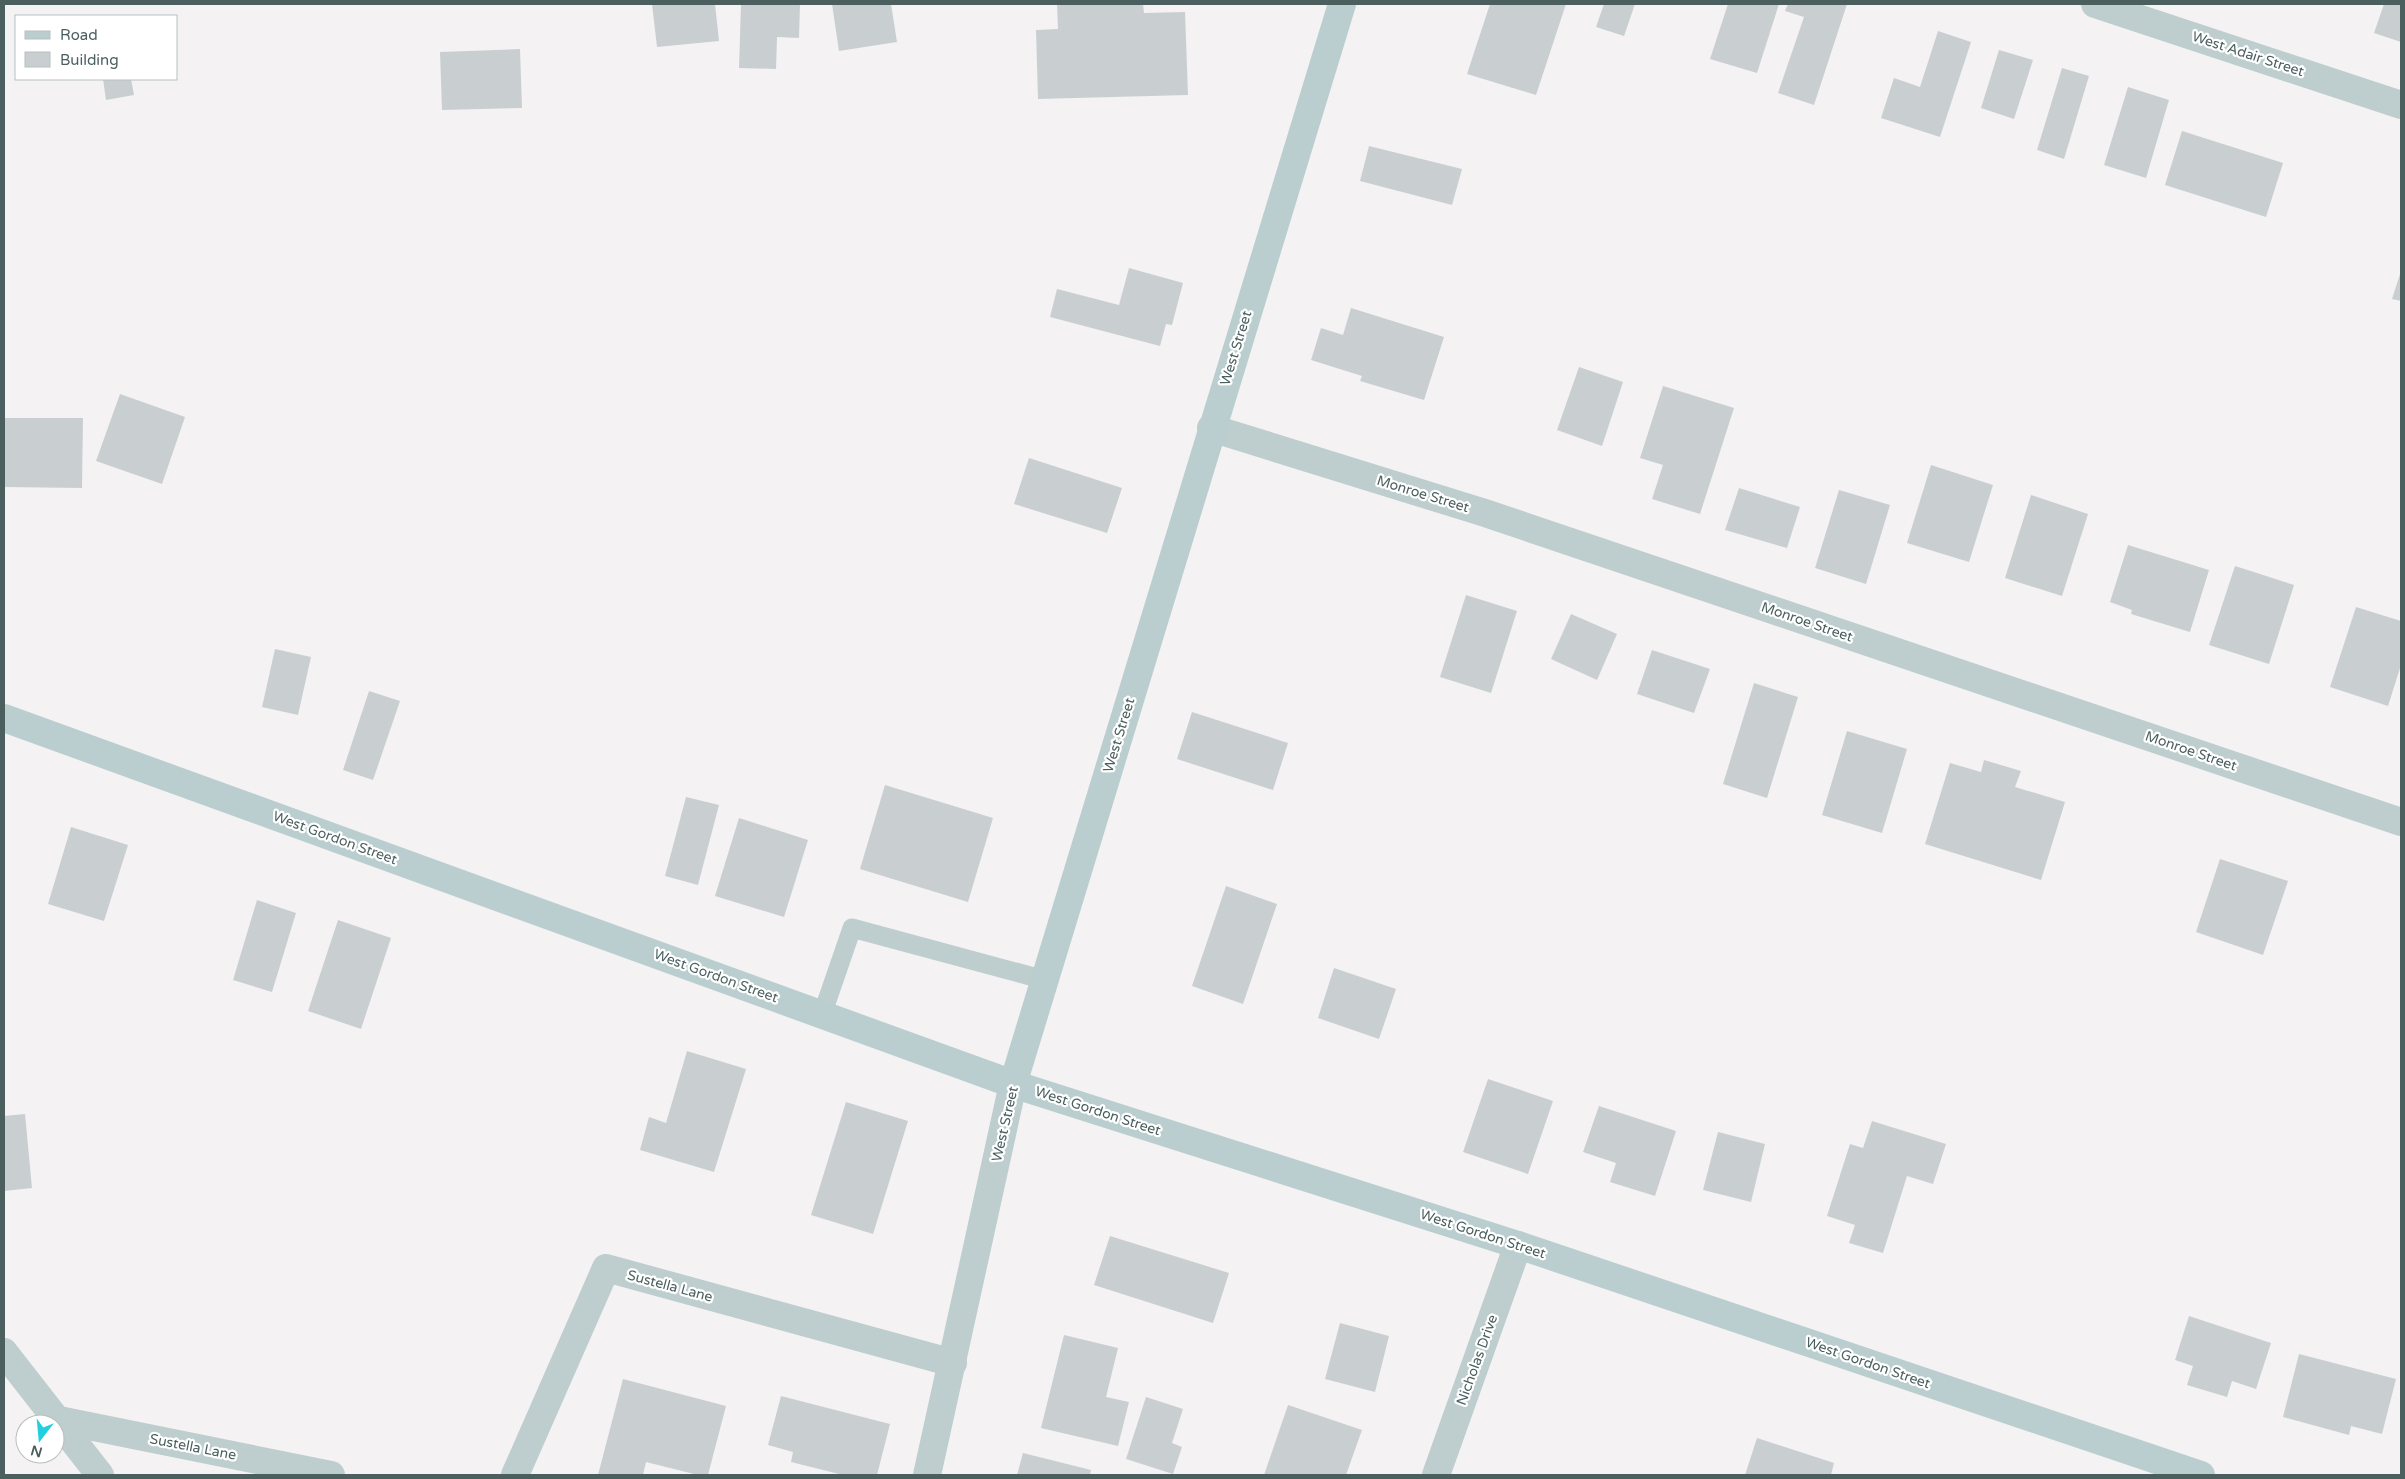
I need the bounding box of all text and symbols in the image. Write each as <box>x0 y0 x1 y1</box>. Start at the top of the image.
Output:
legend <box>15 15 178 80</box>
text: Road <box>60 26 98 44</box>
street label: West Adair Street <box>2190 28 2307 80</box>
text: Building <box>60 51 119 69</box>
street label: West Street <box>1217 308 1256 387</box>
street label: Monroe Street <box>1375 472 1472 516</box>
street label: Monroe Street <box>1759 598 1856 646</box>
street label: West Street <box>1100 695 1139 774</box>
street label: Monroe Street <box>2143 727 2240 775</box>
street label: West Gordon Street <box>271 808 400 869</box>
street label: West Gordon Street <box>652 946 781 1007</box>
street label: West Gordon Street <box>1033 1083 1163 1140</box>
street label: West Street <box>988 1084 1022 1163</box>
street label: West Gordon Street <box>1418 1206 1548 1263</box>
street label: Sustella Lane <box>625 1266 715 1306</box>
street label: Nicholas Drive <box>1453 1312 1501 1408</box>
street label: West Gordon Street <box>1803 1334 1933 1393</box>
north arrow <box>15 1414 65 1464</box>
street label: Sustella Lane <box>148 1430 238 1464</box>
text: N <box>29 1441 44 1461</box>

